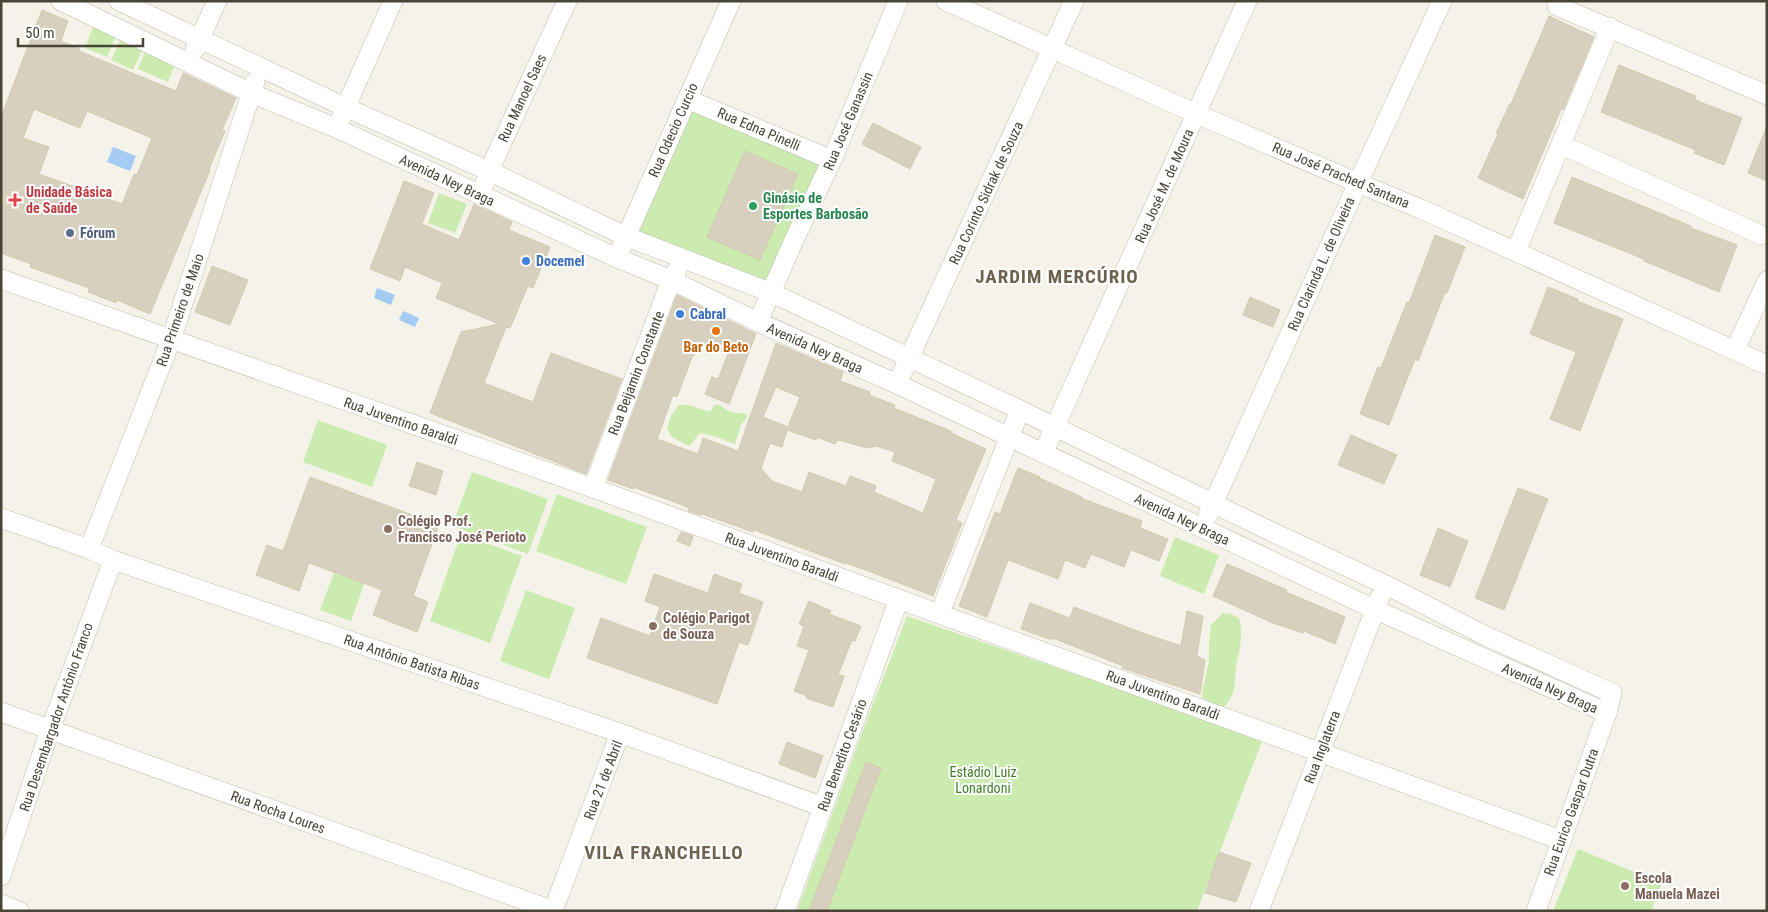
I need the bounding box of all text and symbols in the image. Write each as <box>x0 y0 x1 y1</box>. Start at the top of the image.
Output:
scale bar <box>18 15 142 47</box>
text: 50 m <box>25 24 55 42</box>
street label: Rua Manoel Saes <box>495 52 549 144</box>
street label: Rua José Ganassin <box>820 69 876 173</box>
street label: Rua Odecio Curcio <box>645 80 701 180</box>
street label: Rua Edna Pinelli <box>715 104 803 154</box>
street label: Rua Corinto Sidrak de Souza <box>946 119 1026 267</box>
street label: Rua José M. de Moura <box>1132 126 1196 246</box>
street label: Rua José Prached Santana <box>1270 139 1412 211</box>
street label: Avenida Ney Braga <box>397 151 497 209</box>
place label: Unidade Básica de Saúde <box>26 184 113 216</box>
place label: Ginásio de Esportes Barbosão <box>763 190 869 222</box>
marker: Unidade Básica de Saúde <box>8 193 22 207</box>
street label: Rua Clarinda L. de Oliveira <box>1284 195 1358 333</box>
marker: Ginásio de Esportes Barbosão <box>747 200 759 212</box>
place label: Fórum <box>80 225 115 241</box>
marker: Fórum <box>64 227 76 239</box>
street label: Rua Primeiro de Maio <box>153 251 207 369</box>
place label: Docemel <box>536 253 585 269</box>
marker: Docemel <box>520 255 532 267</box>
district label: JARDIM MERCÚRIO <box>975 265 1139 288</box>
place label: Cabral <box>690 306 726 322</box>
street label: Rua Beijamin Constante <box>605 308 667 437</box>
marker: Cabral <box>674 308 686 320</box>
street label: Avenida Ney Braga <box>765 320 865 376</box>
marker: Bar do Beto <box>710 325 722 337</box>
place label: Bar do Beto <box>683 339 749 355</box>
street label: Rua Juventino Baraldi <box>342 394 460 448</box>
street label: Avenida Ney Braga <box>1132 490 1232 548</box>
place label: Colégio Prof. Francisco José Perioto <box>398 513 526 545</box>
marker: Colégio Prof. Francisco José Perioto <box>382 523 394 535</box>
street label: Rua Juventino Baraldi <box>723 529 841 585</box>
place label: Colégio Parigot de Souza <box>663 610 750 642</box>
street label: Rua Desembargador Antônio Franco <box>16 620 96 814</box>
marker: Colégio Parigot de Souza <box>647 620 659 632</box>
street label: Rua Antônio Batista Ribas <box>342 631 482 693</box>
street label: Avenida Ney Braga <box>1500 660 1600 716</box>
street label: Rua Juventino Baraldi <box>1104 667 1222 723</box>
street label: Rua Benedito Cesário <box>814 697 870 813</box>
street label: Rua Inglaterra <box>1301 708 1343 786</box>
street label: Rua 21 de Abril <box>581 738 625 822</box>
street label: Rua Eurico Gaspar Dutra <box>1541 746 1601 878</box>
park label: Estádio Luiz Lonardoni <box>949 764 1017 796</box>
street label: Rua Rocha Loures <box>229 788 327 836</box>
district label: VILA FRANCHELLO <box>584 841 744 864</box>
place label: Escola Manuela Mazei <box>1635 870 1720 902</box>
marker: Escola Manuela Mazei <box>1619 880 1631 892</box>

